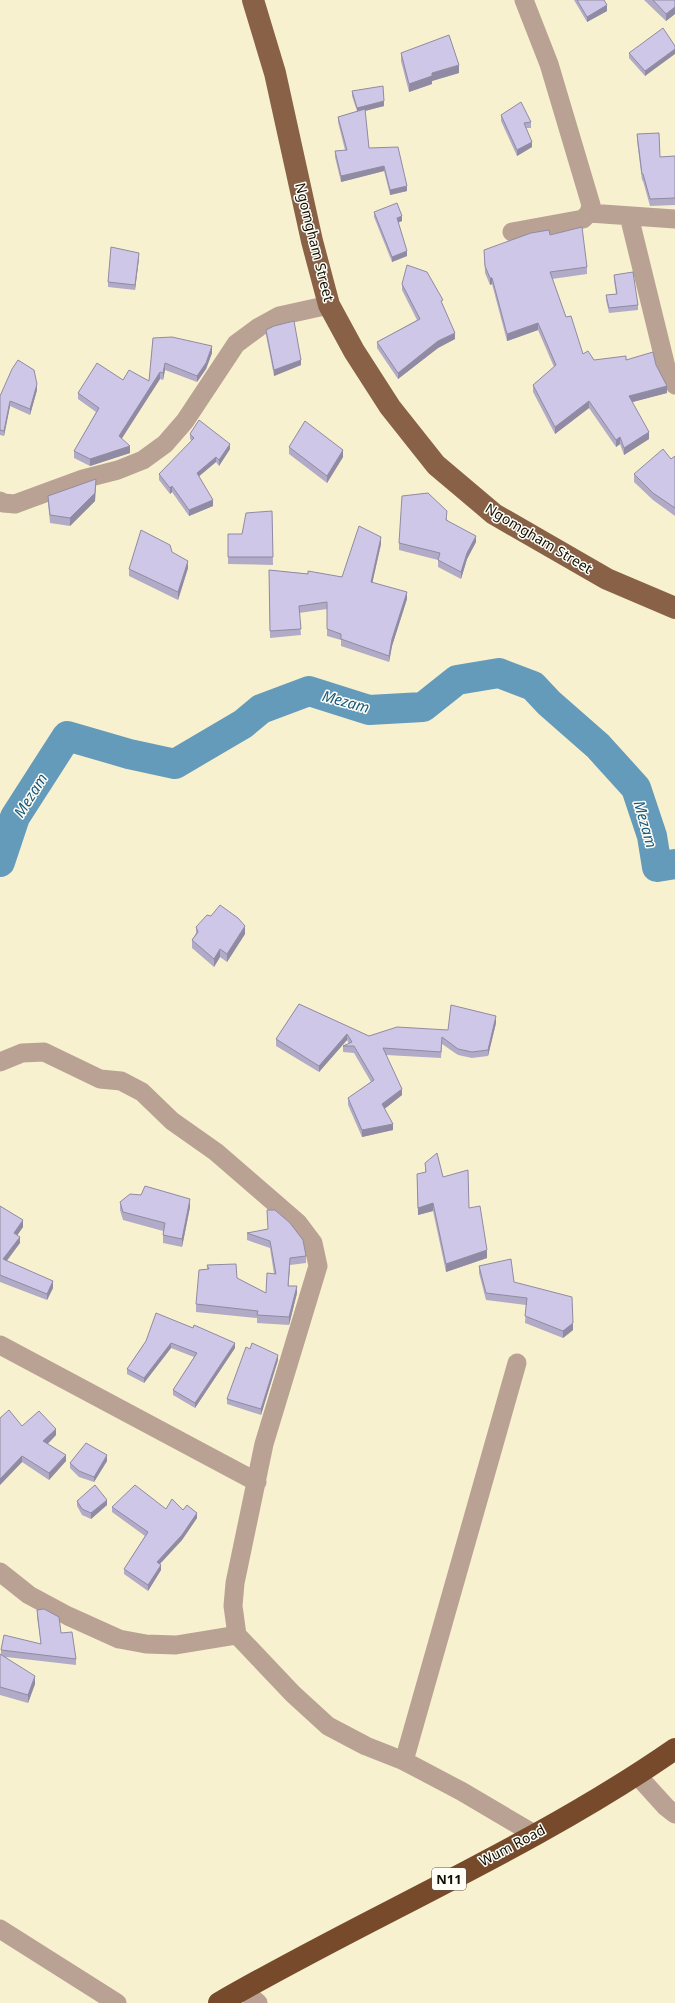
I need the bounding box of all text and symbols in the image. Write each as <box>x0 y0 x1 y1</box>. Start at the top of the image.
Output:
street label: Ngomgham Street <box>291 181 339 303</box>
street label: Ngomgham Street <box>482 499 596 577</box>
water label: Mezam <box>320 685 372 717</box>
water label: Mezam <box>9 769 51 821</box>
water label: Mezam <box>630 798 662 850</box>
street label: Wum Road <box>476 1820 548 1870</box>
road number: N11 <box>432 1868 466 1890</box>

